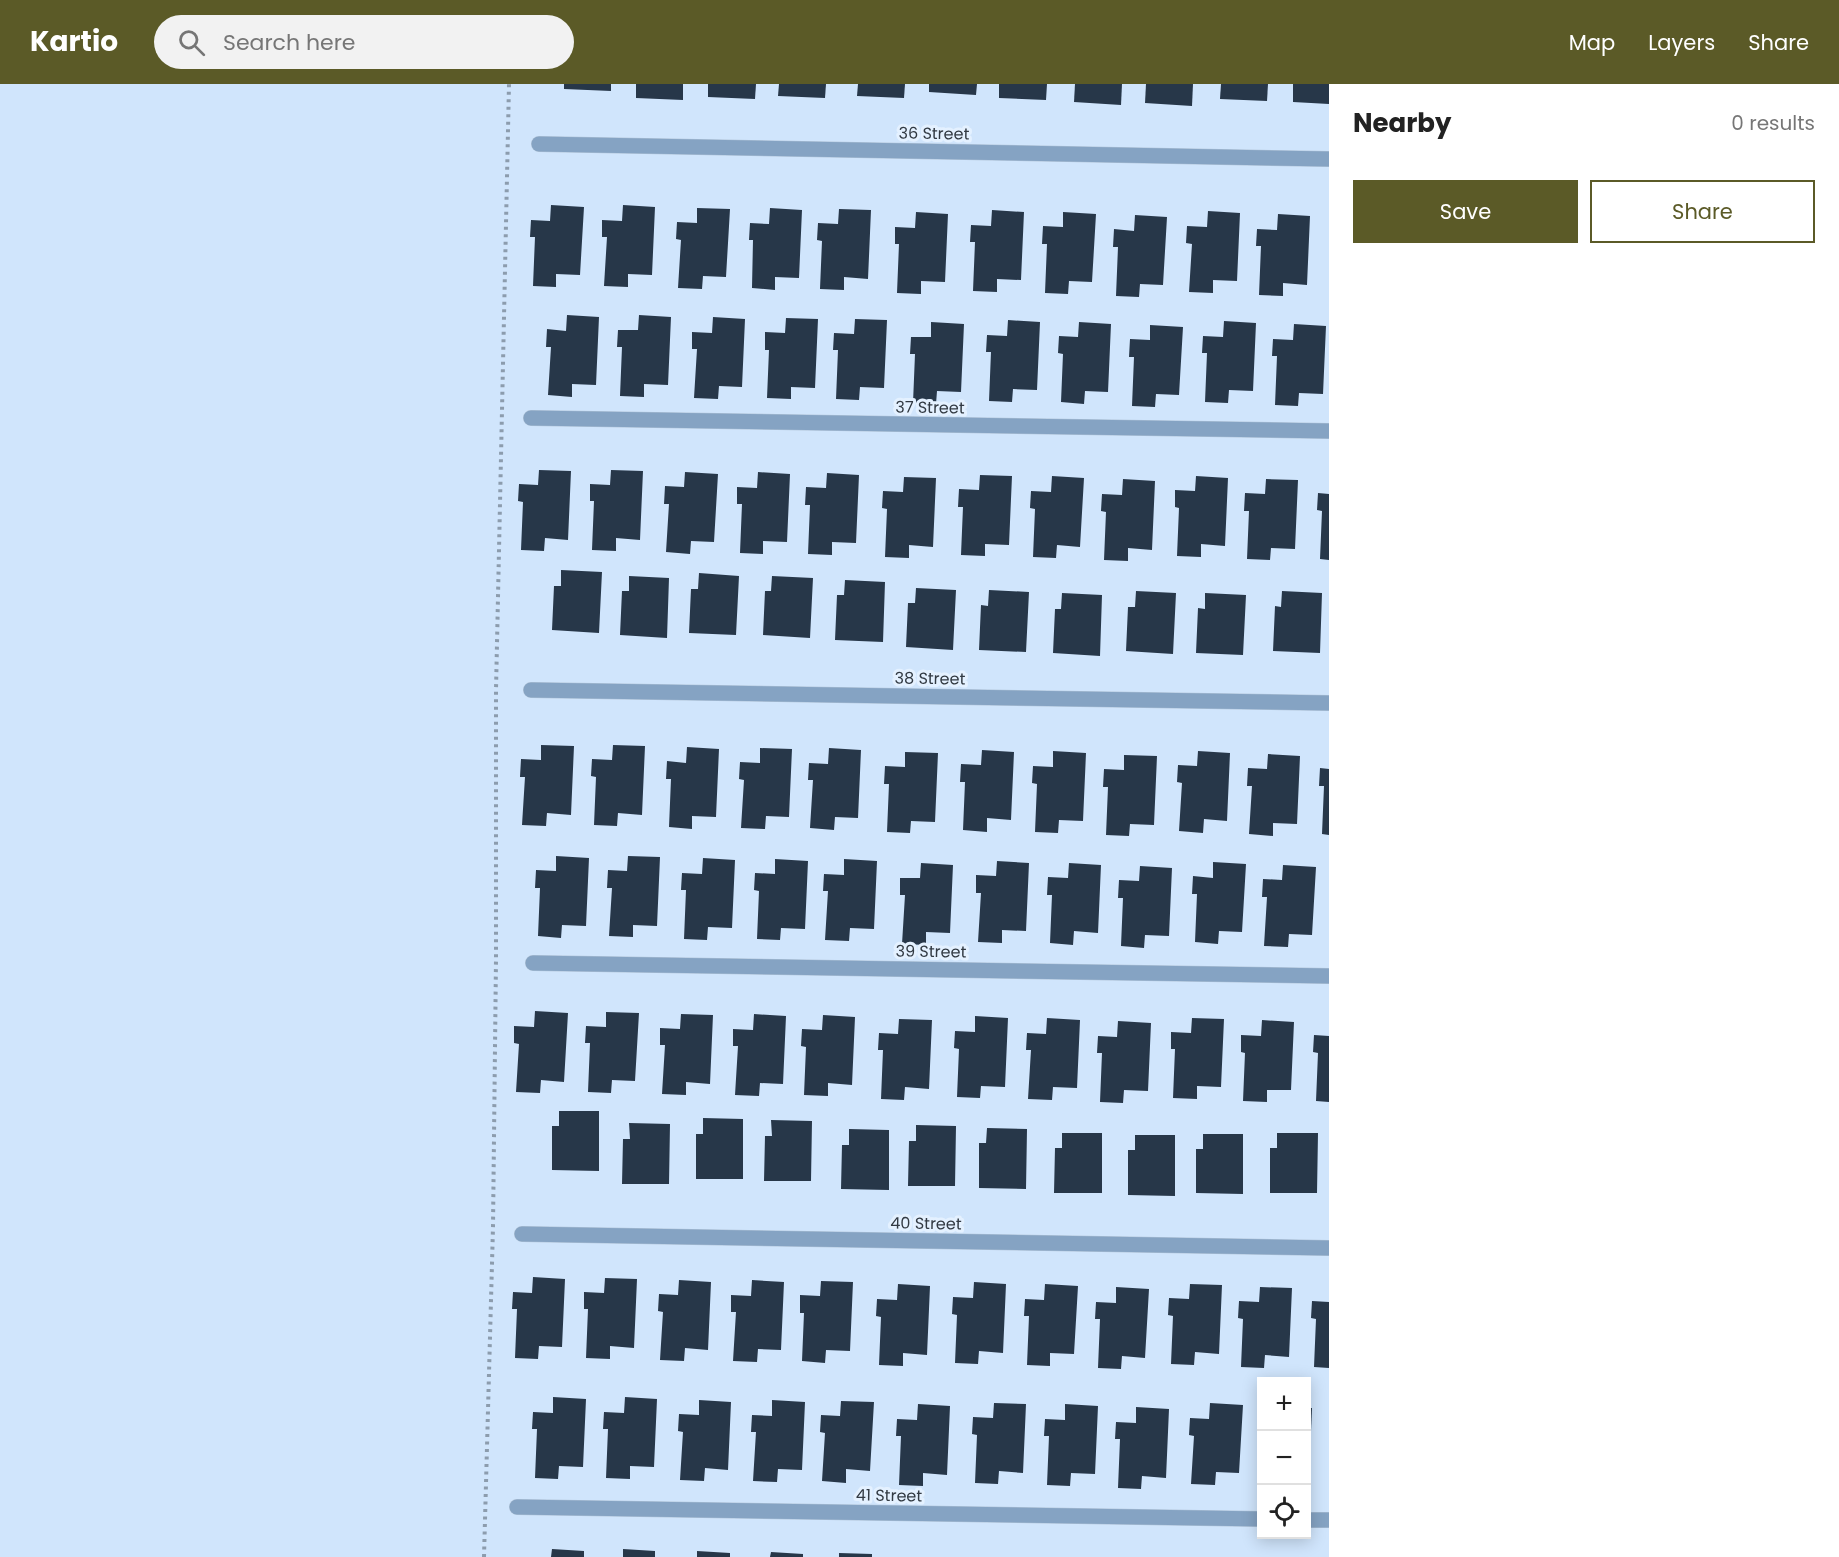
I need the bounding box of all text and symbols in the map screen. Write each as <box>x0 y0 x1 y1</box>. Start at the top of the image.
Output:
search box <box>154 15 574 69</box>
text: Kartio <box>30 22 118 61</box>
icon: search <box>175 26 208 59</box>
text: Search here <box>223 27 356 58</box>
text: Map <box>1569 28 1615 57</box>
text: Layers <box>1648 28 1715 57</box>
text: Share <box>1748 28 1809 57</box>
text: Nearby <box>1353 105 1451 141</box>
text: 0 results <box>1731 109 1815 137</box>
street label: 36 Street <box>898 121 970 146</box>
button: Save <box>1353 180 1578 243</box>
button: Share <box>1590 180 1815 243</box>
street label: 37 Street <box>895 395 965 420</box>
street label: 38 Street <box>894 666 966 691</box>
street label: 39 Street <box>895 939 967 964</box>
street label: 40 Street <box>890 1211 962 1236</box>
map controls <box>1257 1377 1311 1539</box>
button: + <box>1257 1377 1311 1431</box>
button: − <box>1257 1431 1311 1485</box>
street label: 41 Street <box>856 1483 923 1508</box>
button: locate <box>1257 1485 1311 1539</box>

